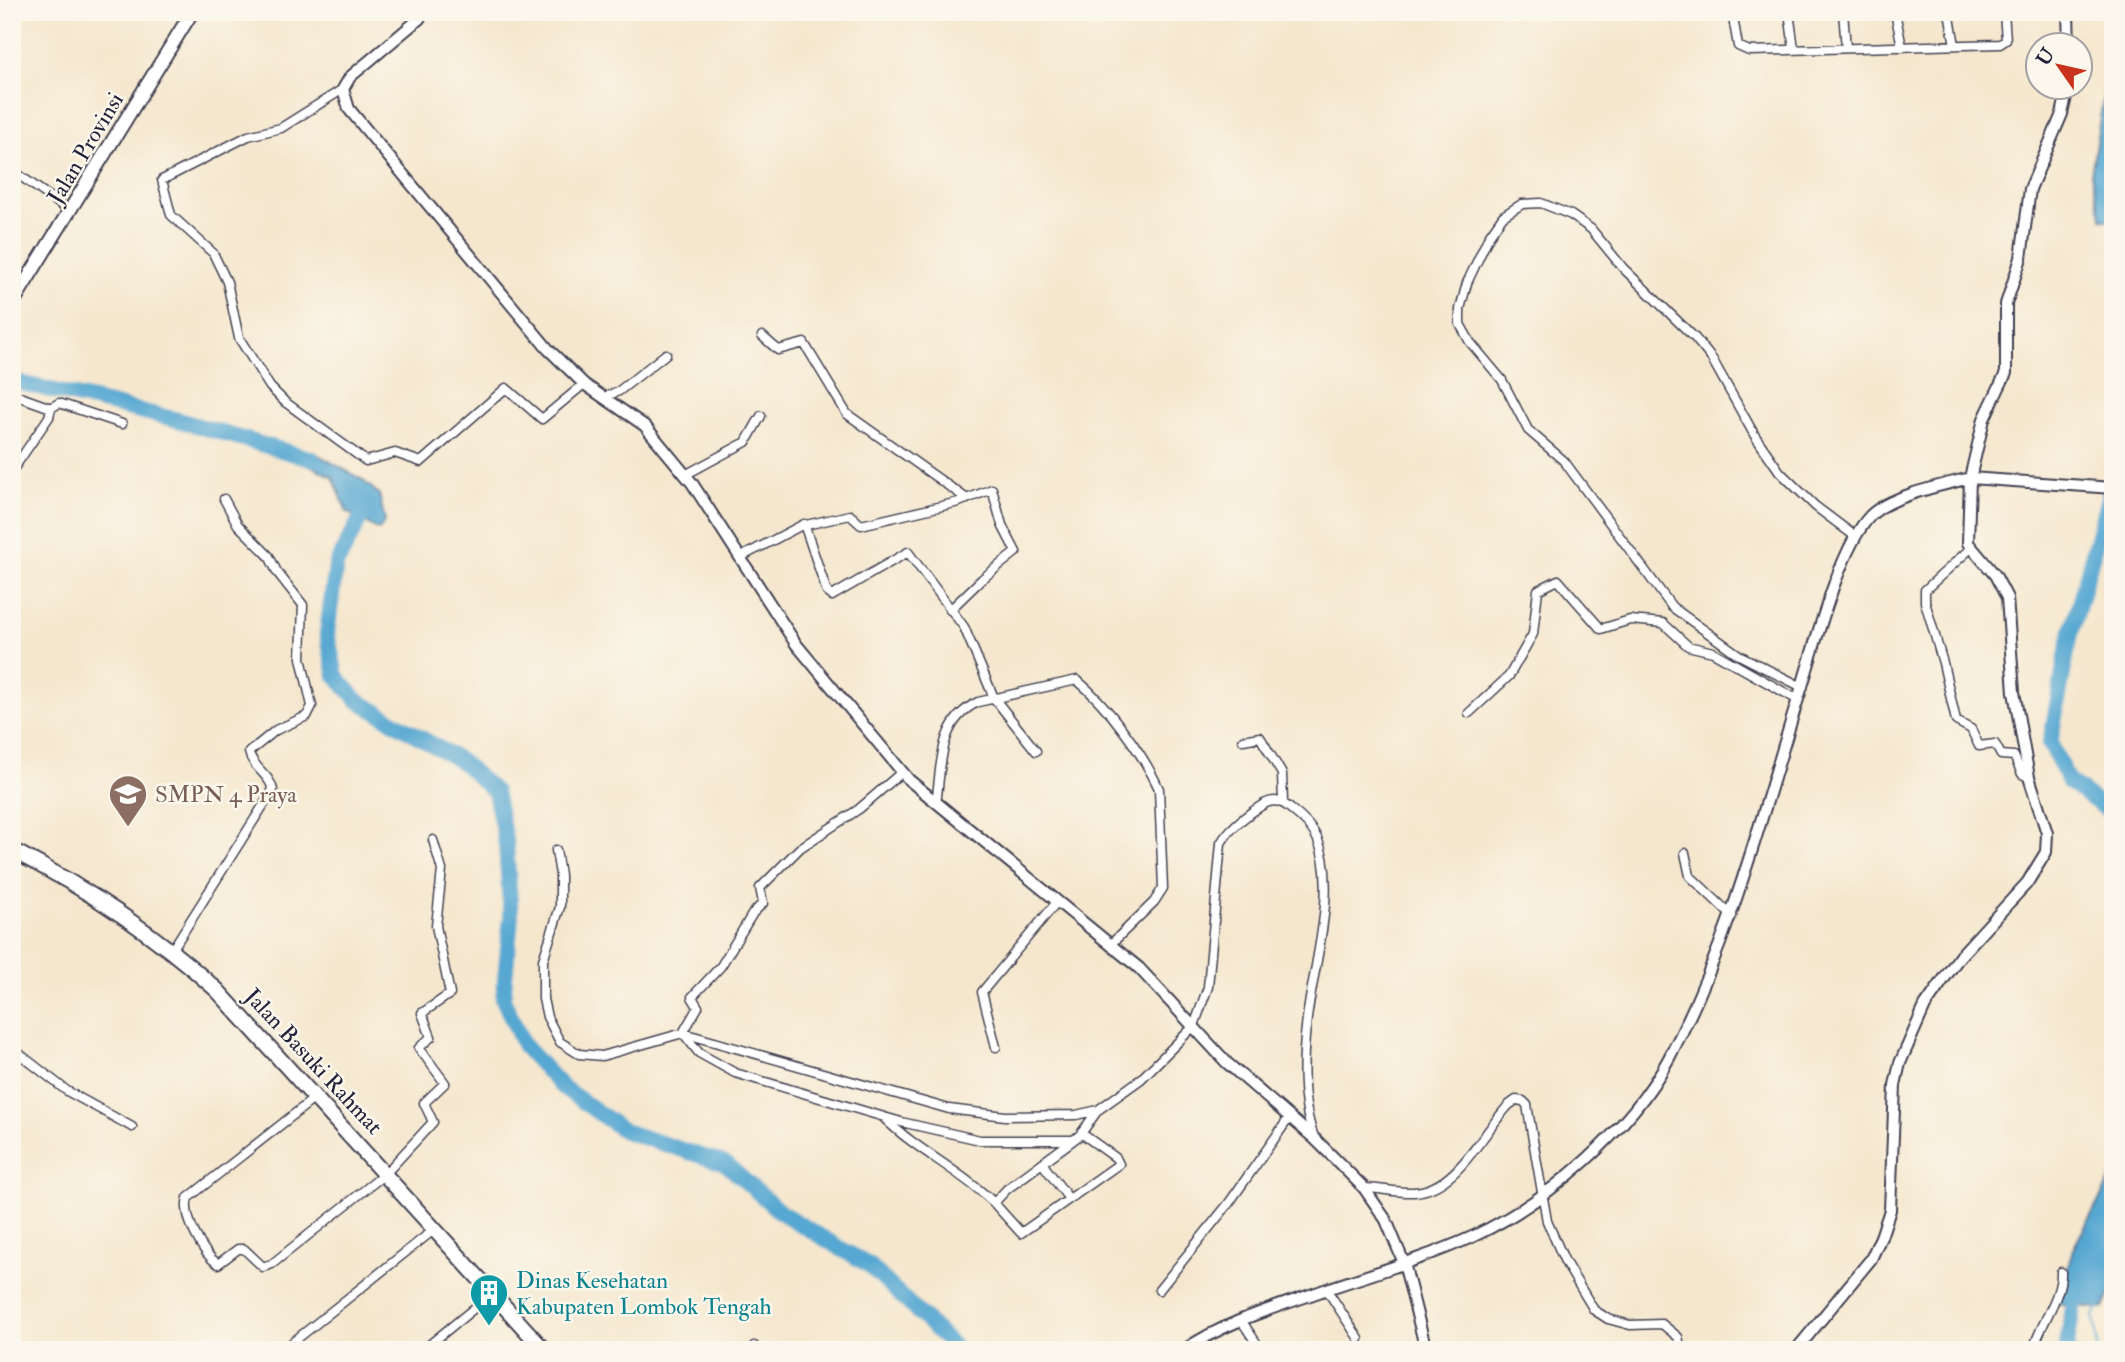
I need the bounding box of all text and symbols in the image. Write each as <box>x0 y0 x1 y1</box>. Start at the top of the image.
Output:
north arrow <box>2024 32 2094 102</box>
text: U <box>2031 44 2060 70</box>
street label: Jalan Provinsi <box>40 87 130 210</box>
school or university icon: SMPN 4 Praya <box>107 773 149 828</box>
place label: SMPN 4 Praya <box>155 780 297 809</box>
street label: Jalan Basuki Rahmat <box>238 981 389 1140</box>
place label: Dinas Kesehatan Kabupaten Lombok Tengah <box>516 1266 772 1322</box>
building icon: Dinas Kesehatan Kabupaten Lombok Tengah <box>468 1272 510 1327</box>

